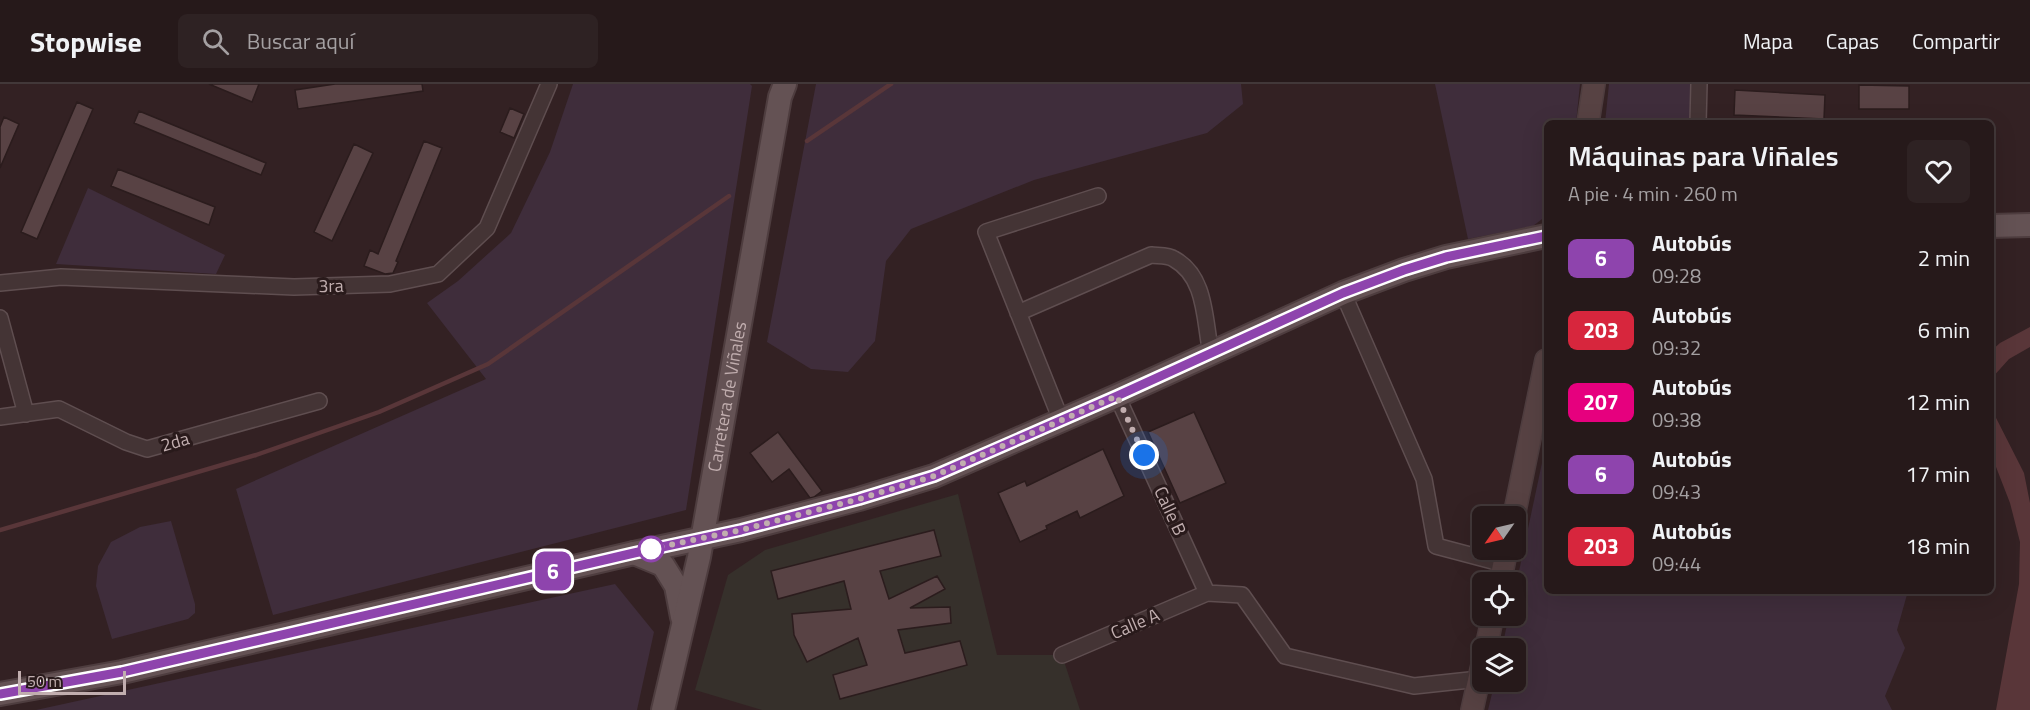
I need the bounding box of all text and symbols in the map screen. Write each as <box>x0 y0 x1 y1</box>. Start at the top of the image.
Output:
search box <box>178 14 598 68</box>
text: Stopwise <box>30 20 142 63</box>
text: Buscar aquí <box>247 24 354 58</box>
icon: search <box>199 25 232 58</box>
text: Mapa <box>1743 25 1793 57</box>
text: Capas <box>1826 25 1879 57</box>
text: Compartir <box>1912 25 2000 57</box>
text: Máquinas para Viñales <box>1568 134 1839 177</box>
button: heart <box>1907 140 1970 203</box>
text: A pie · 4 min · 260 m <box>1568 178 1738 209</box>
text: Autobús <box>1652 226 1732 260</box>
text: 2 min <box>1918 241 1970 275</box>
text: 6 <box>1595 242 1607 274</box>
text: 09:28 <box>1652 260 1701 291</box>
street label: 3ra <box>318 272 344 299</box>
text: Autobús <box>1652 298 1732 332</box>
text: 6 min <box>1918 313 1970 347</box>
text: 203 <box>1583 314 1619 346</box>
street label: Carretera de Viñales <box>700 319 753 474</box>
text: 09:32 <box>1652 332 1701 363</box>
text: Autobús <box>1652 370 1732 404</box>
text: 12 min <box>1905 385 1970 419</box>
text: 207 <box>1583 386 1619 418</box>
text: 09:38 <box>1652 404 1701 435</box>
street label: 2da <box>157 425 192 458</box>
your location <box>1129 440 1159 470</box>
text: Autobús <box>1652 442 1732 476</box>
text: 17 min <box>1905 457 1970 491</box>
text: 6 <box>1595 458 1607 490</box>
text: 09:43 <box>1652 476 1701 507</box>
street label: Calle B <box>1147 482 1194 540</box>
north arrow <box>1472 506 1526 560</box>
map controls <box>1472 506 1526 692</box>
text: Autobús <box>1652 514 1732 548</box>
text: 18 min <box>1905 529 1970 563</box>
text: 203 <box>1583 530 1619 562</box>
unlabelled marker <box>638 536 664 562</box>
text: 09:44 <box>1652 548 1701 579</box>
line badge: 6 <box>534 552 572 590</box>
text: 6 <box>547 555 559 587</box>
button: locate <box>1472 572 1526 626</box>
street label: Calle A <box>1106 601 1164 646</box>
button: layers <box>1472 638 1526 692</box>
scale bar <box>18 668 126 696</box>
text: 50 m <box>27 669 62 693</box>

